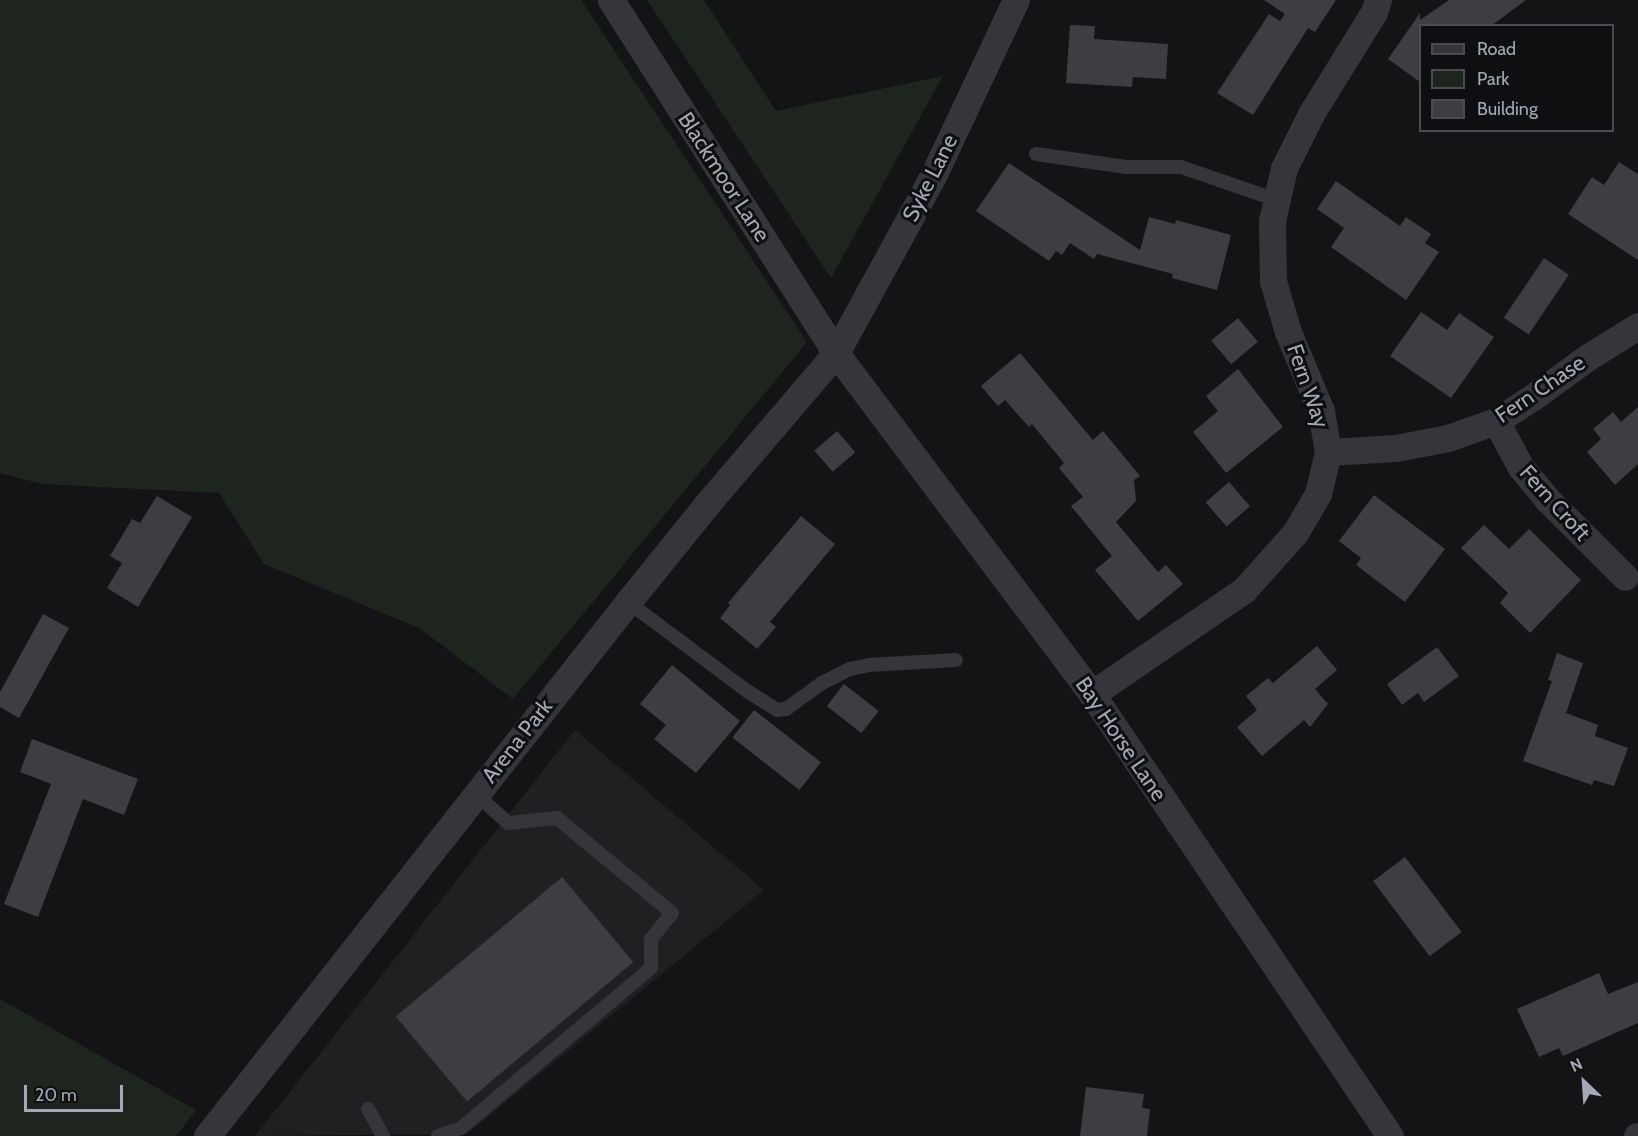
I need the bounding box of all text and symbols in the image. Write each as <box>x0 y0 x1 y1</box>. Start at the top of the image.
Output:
legend <box>1419 24 1614 132</box>
text: Road <box>1477 38 1516 60</box>
text: Park <box>1477 68 1509 90</box>
text: Building <box>1477 98 1538 120</box>
street label: Blackmoor Lane <box>672 107 776 247</box>
street label: Syke Lane <box>897 130 963 226</box>
street label: Fern Way <box>1281 340 1335 432</box>
street label: Fern Chase <box>1490 349 1590 429</box>
street label: Fern Croft <box>1514 460 1596 546</box>
street label: Bay Horse Lane <box>1070 672 1172 806</box>
street label: Arena Park <box>476 694 558 788</box>
north arrow <box>1554 1052 1614 1112</box>
text: N <box>1567 1054 1585 1076</box>
scale bar <box>27 1073 126 1111</box>
text: 20 m <box>35 1084 77 1106</box>

